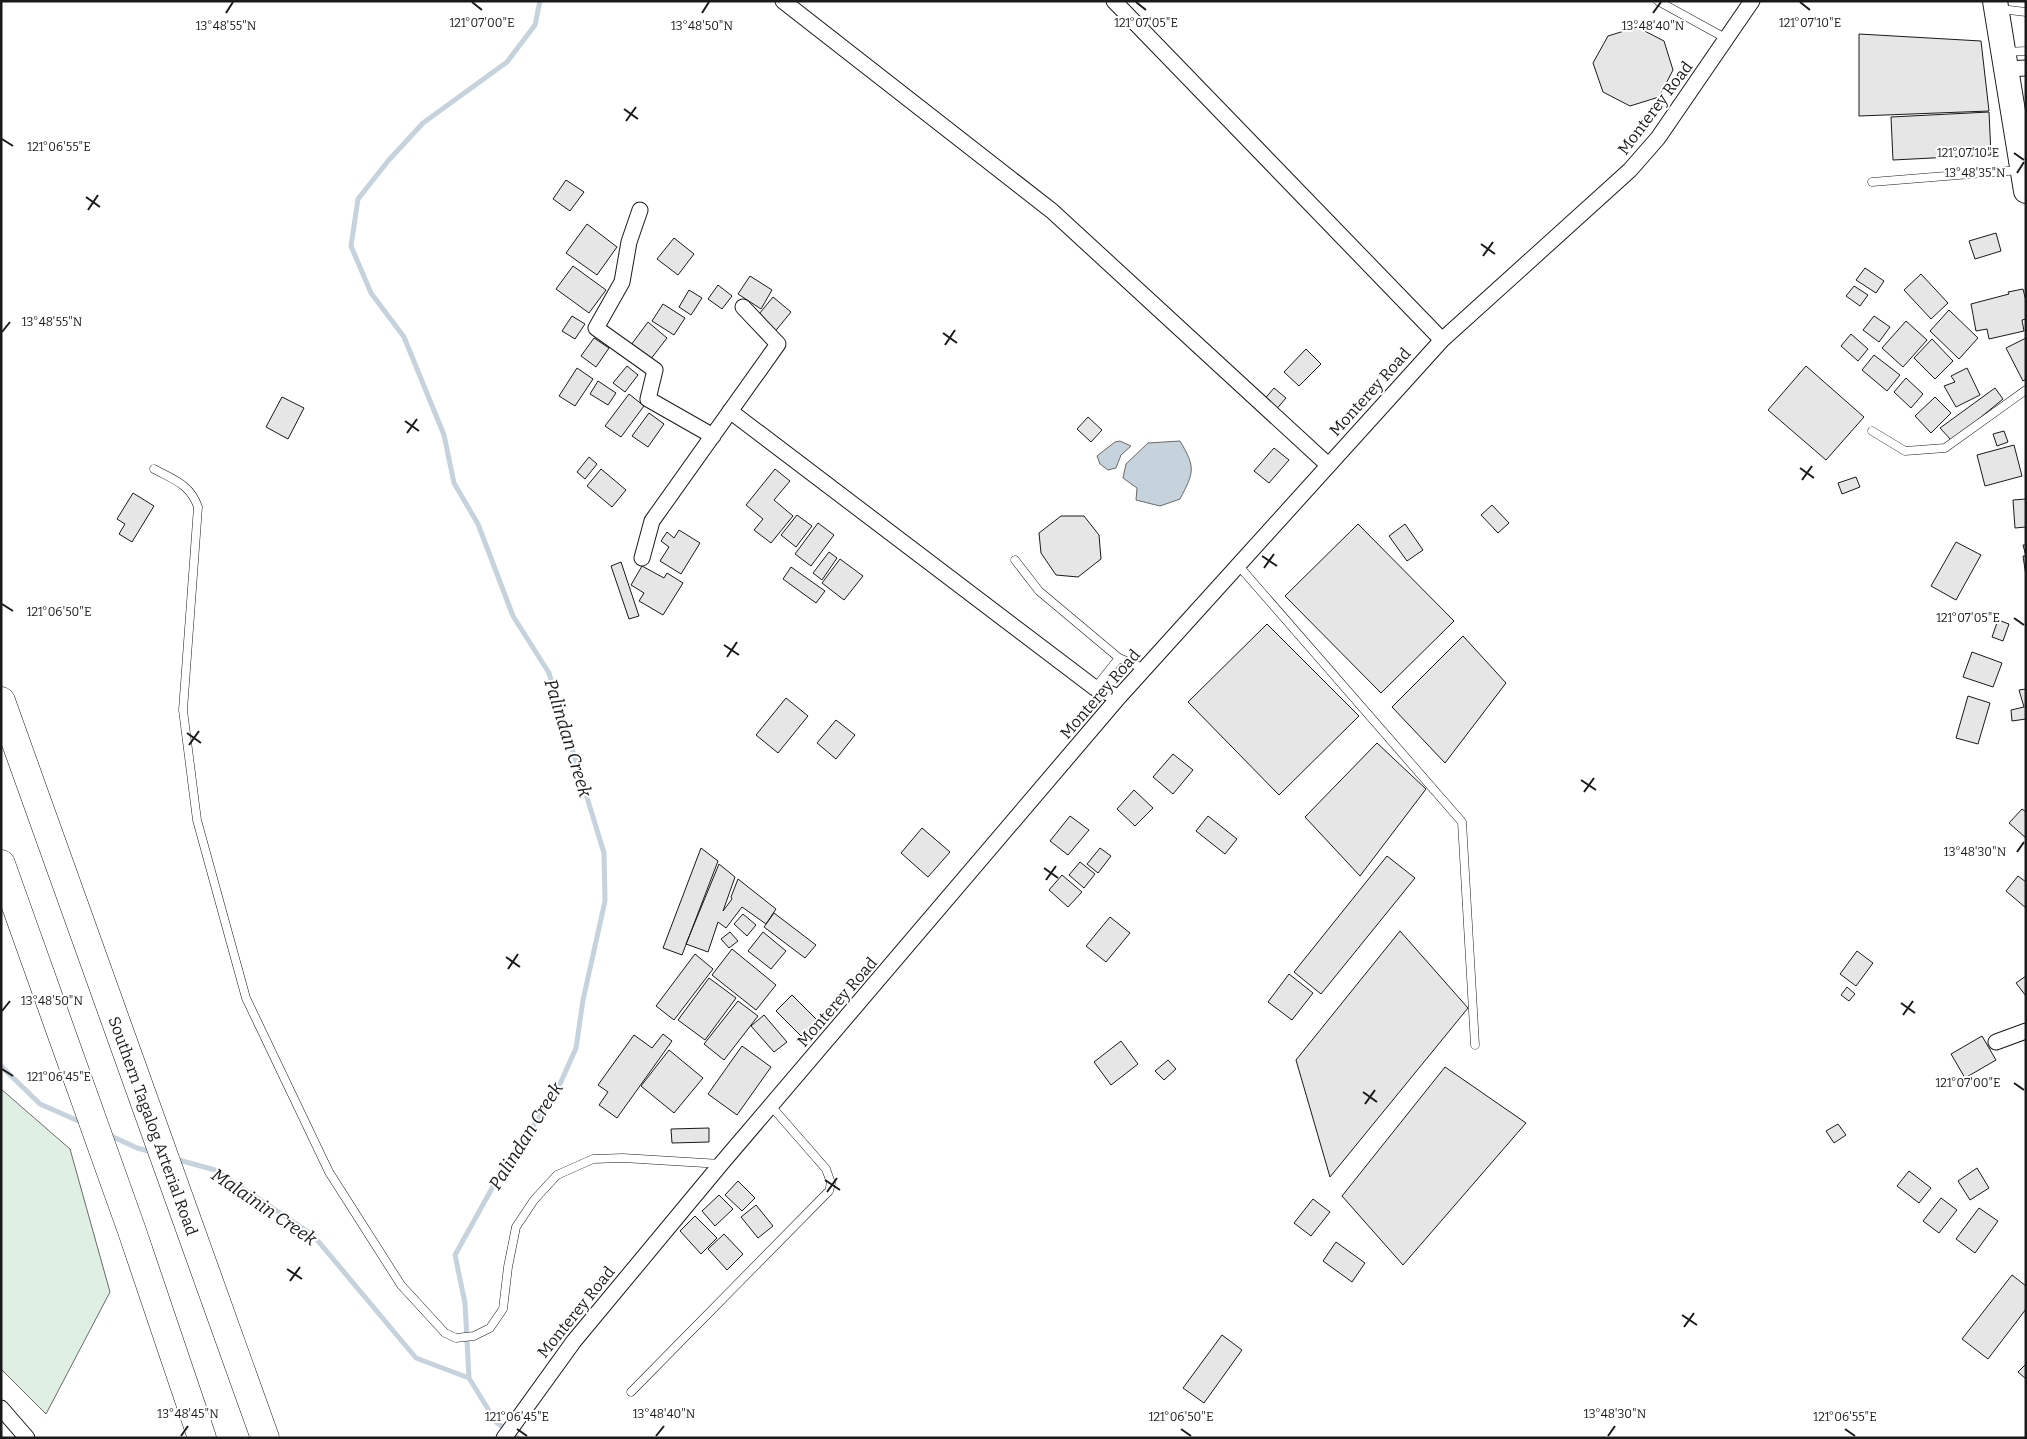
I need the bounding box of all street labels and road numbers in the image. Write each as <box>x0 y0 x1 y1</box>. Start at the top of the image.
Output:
street label: Monterey Road <box>1614 57 1697 158</box>
street label: Monterey Road <box>1325 344 1415 440</box>
street label: Monterey Road <box>1056 645 1144 743</box>
street label: Monterey Road <box>793 953 881 1051</box>
street label: Southern Tagalog Arterial Road <box>104 1014 202 1239</box>
street label: Monterey Road <box>533 1262 619 1362</box>

